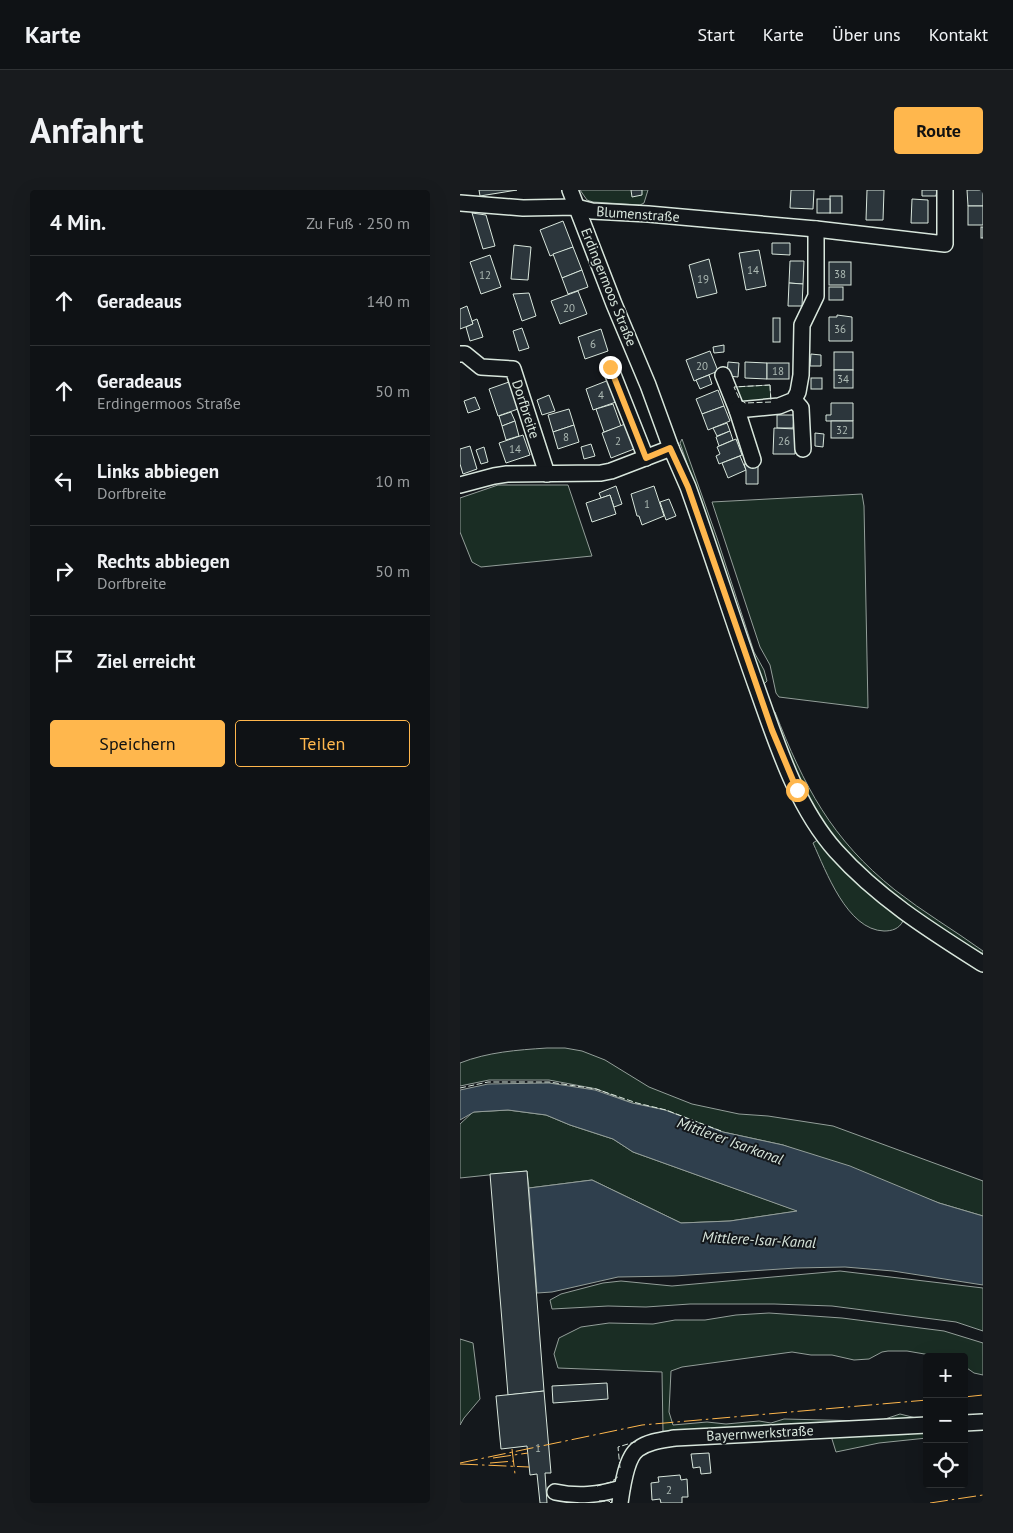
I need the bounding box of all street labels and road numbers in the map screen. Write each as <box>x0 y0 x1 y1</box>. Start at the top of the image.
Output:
street label: Blumenstraße <box>596 202 680 226</box>
street label: Erdingermoos Straße <box>577 225 641 349</box>
street label: Dorfbreite <box>508 377 544 441</box>
street label: Bayernwerkstraße <box>706 1421 814 1445</box>

